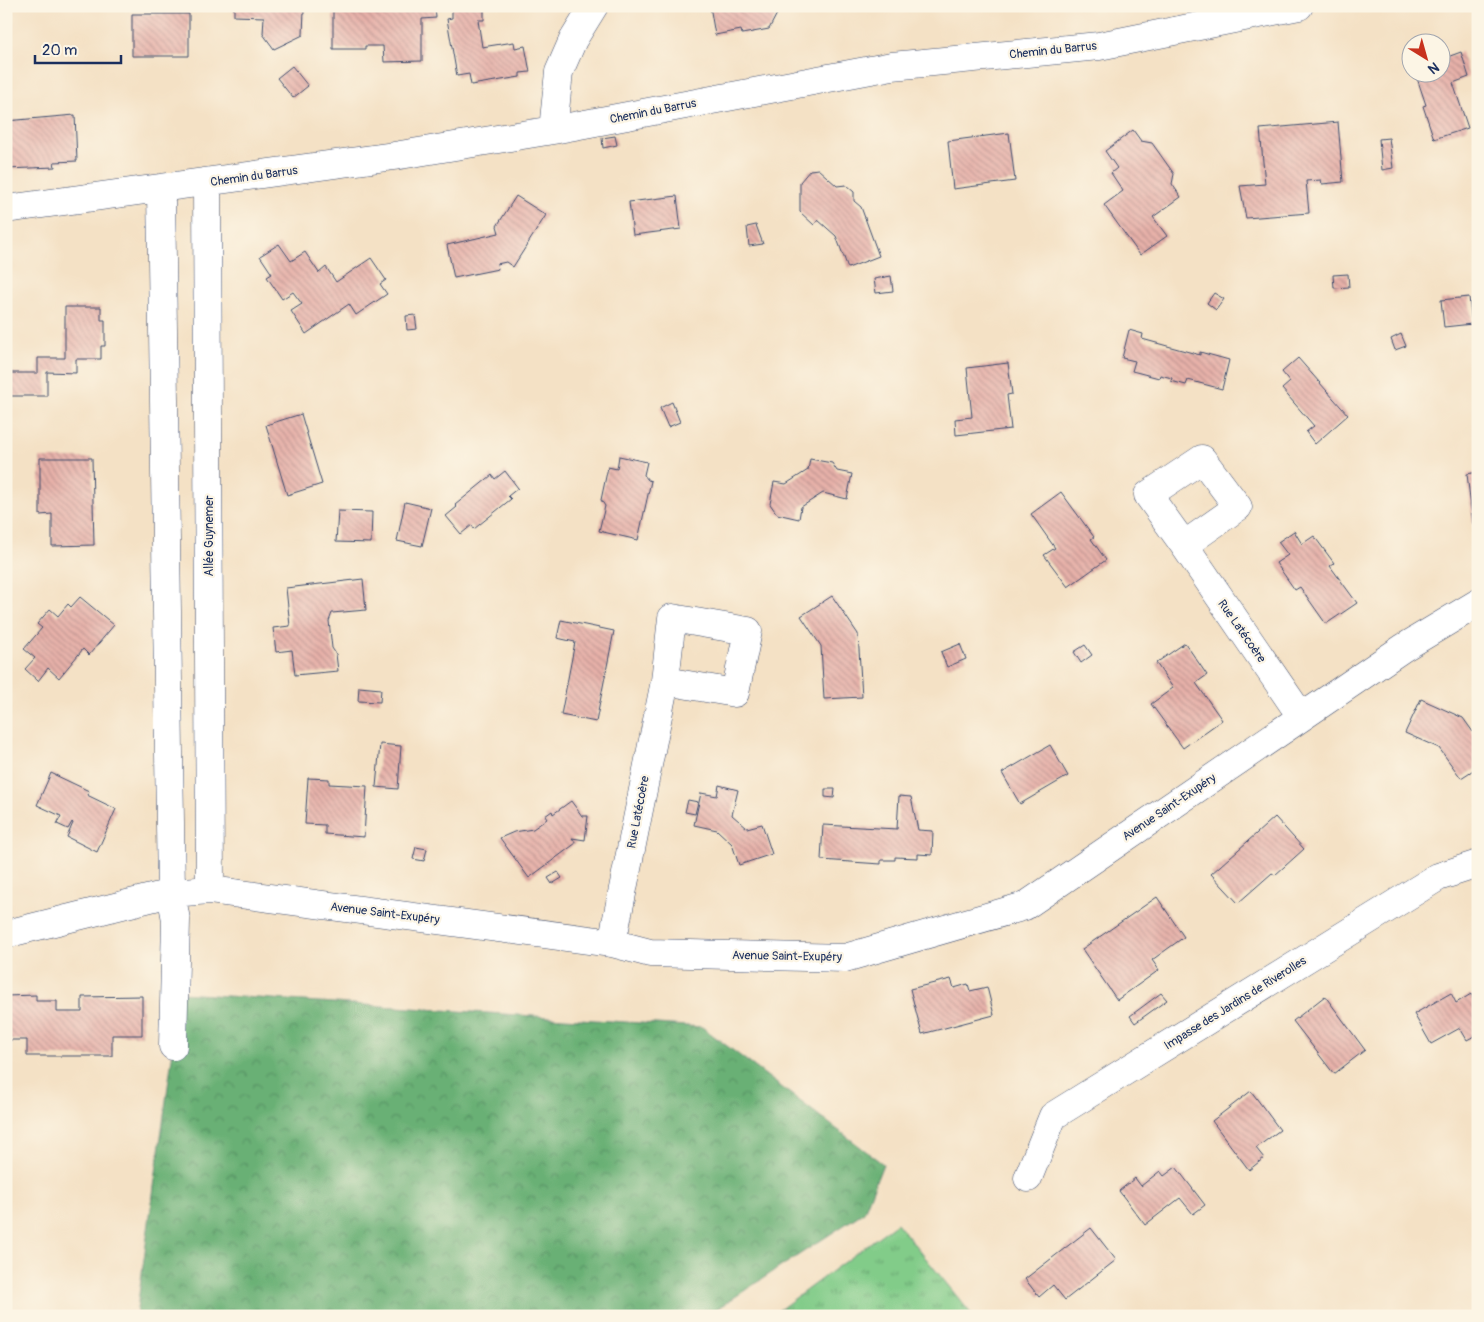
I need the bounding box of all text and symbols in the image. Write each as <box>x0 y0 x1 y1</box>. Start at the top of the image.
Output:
scale bar <box>35 32 121 64</box>
north arrow <box>1402 32 1452 82</box>
street label: Chemin du Barrus <box>1009 38 1098 63</box>
text: 20 m <box>42 41 77 60</box>
text: N <box>1425 58 1442 78</box>
street label: Chemin du Barrus <box>609 96 698 127</box>
street label: Chemin du Barrus <box>210 163 299 190</box>
street label: Allée Guynemer <box>202 495 217 576</box>
street label: Rue Latécoère <box>1214 597 1269 666</box>
street label: Avenue Saint-Exupéry <box>1120 770 1219 844</box>
street label: Rue Latécoère <box>624 774 653 850</box>
street label: Avenue Saint-Exupéry <box>330 899 440 928</box>
street label: Avenue Saint-Exupéry <box>732 948 842 965</box>
street label: Impasse des Jardins de Riverolles <box>1161 953 1310 1053</box>

